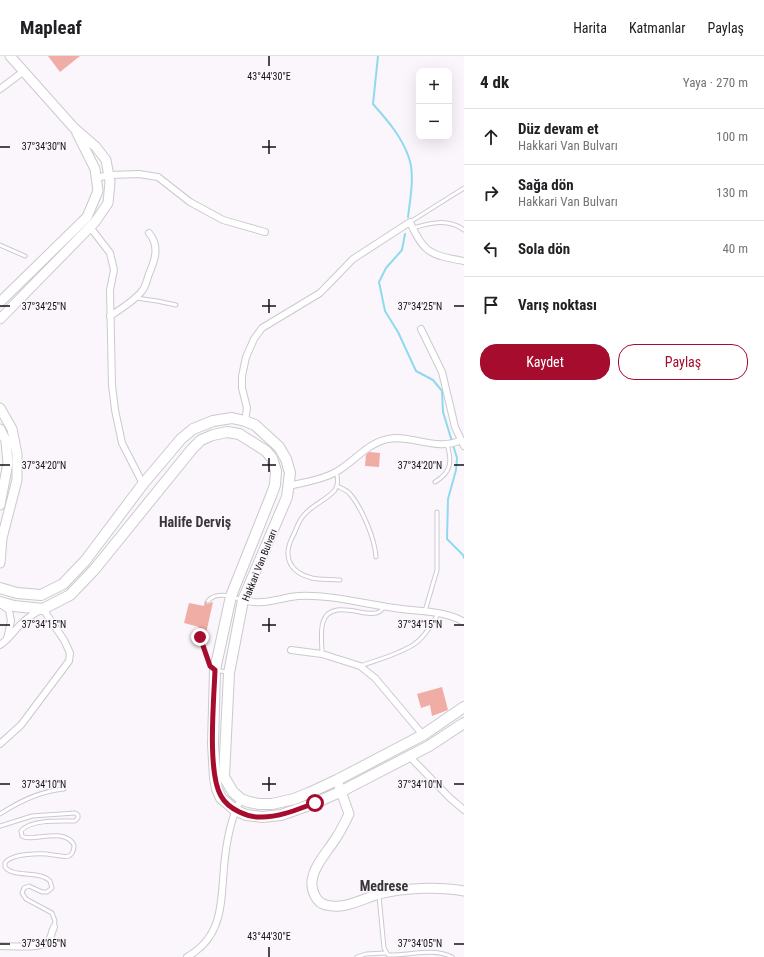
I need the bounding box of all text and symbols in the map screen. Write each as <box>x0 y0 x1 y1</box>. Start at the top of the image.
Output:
text: Mapleaf <box>20 16 82 39</box>
text: Harita <box>573 20 607 36</box>
text: Katmanlar <box>629 20 686 36</box>
text: Paylaş <box>708 20 744 36</box>
map controls <box>416 68 452 140</box>
button: + <box>416 68 452 104</box>
text: 43°44'30"E <box>247 71 291 82</box>
text: 4 dk <box>480 72 509 92</box>
text: Yaya · 270 m <box>683 75 748 90</box>
button: − <box>416 104 452 140</box>
text: Düz devam et <box>518 120 599 138</box>
icon: ahead <box>480 126 502 148</box>
text: 100 m <box>716 129 748 144</box>
text: Hakkari Van Bulvarı <box>518 138 618 153</box>
text: 37°34'30"N <box>22 141 66 152</box>
text: Sağa dön <box>518 176 574 194</box>
icon: right <box>480 182 502 204</box>
text: 130 m <box>716 185 748 200</box>
text: Hakkari Van Bulvarı <box>518 194 618 209</box>
icon: left <box>480 238 502 260</box>
text: Sola dön <box>518 240 570 258</box>
text: 40 m <box>722 241 748 256</box>
icon: arrive <box>480 294 502 316</box>
text: Varış noktası <box>518 296 597 314</box>
text: 37°34'25"N <box>22 301 66 312</box>
text: 37°34'25"N <box>398 301 442 312</box>
button: Kaydet <box>480 344 610 380</box>
button: Paylaş <box>618 344 748 380</box>
text: 37°34'20"N <box>22 460 66 471</box>
text: 37°34'20"N <box>398 460 442 471</box>
district label: Halife Derviş <box>159 514 231 530</box>
street label: Hakkari Van Bulvarı <box>240 528 279 603</box>
text: 37°34'15"N <box>22 619 66 630</box>
text: 37°34'15"N <box>398 619 442 630</box>
route end <box>191 628 209 646</box>
text: 37°34'10"N <box>22 779 66 790</box>
text: 37°34'10"N <box>398 779 442 790</box>
route start <box>306 794 324 812</box>
district label: Medrese <box>360 878 409 894</box>
text: 43°44'30"E <box>247 931 291 942</box>
text: 37°34'05"N <box>22 938 66 949</box>
text: 37°34'05"N <box>398 938 442 949</box>

